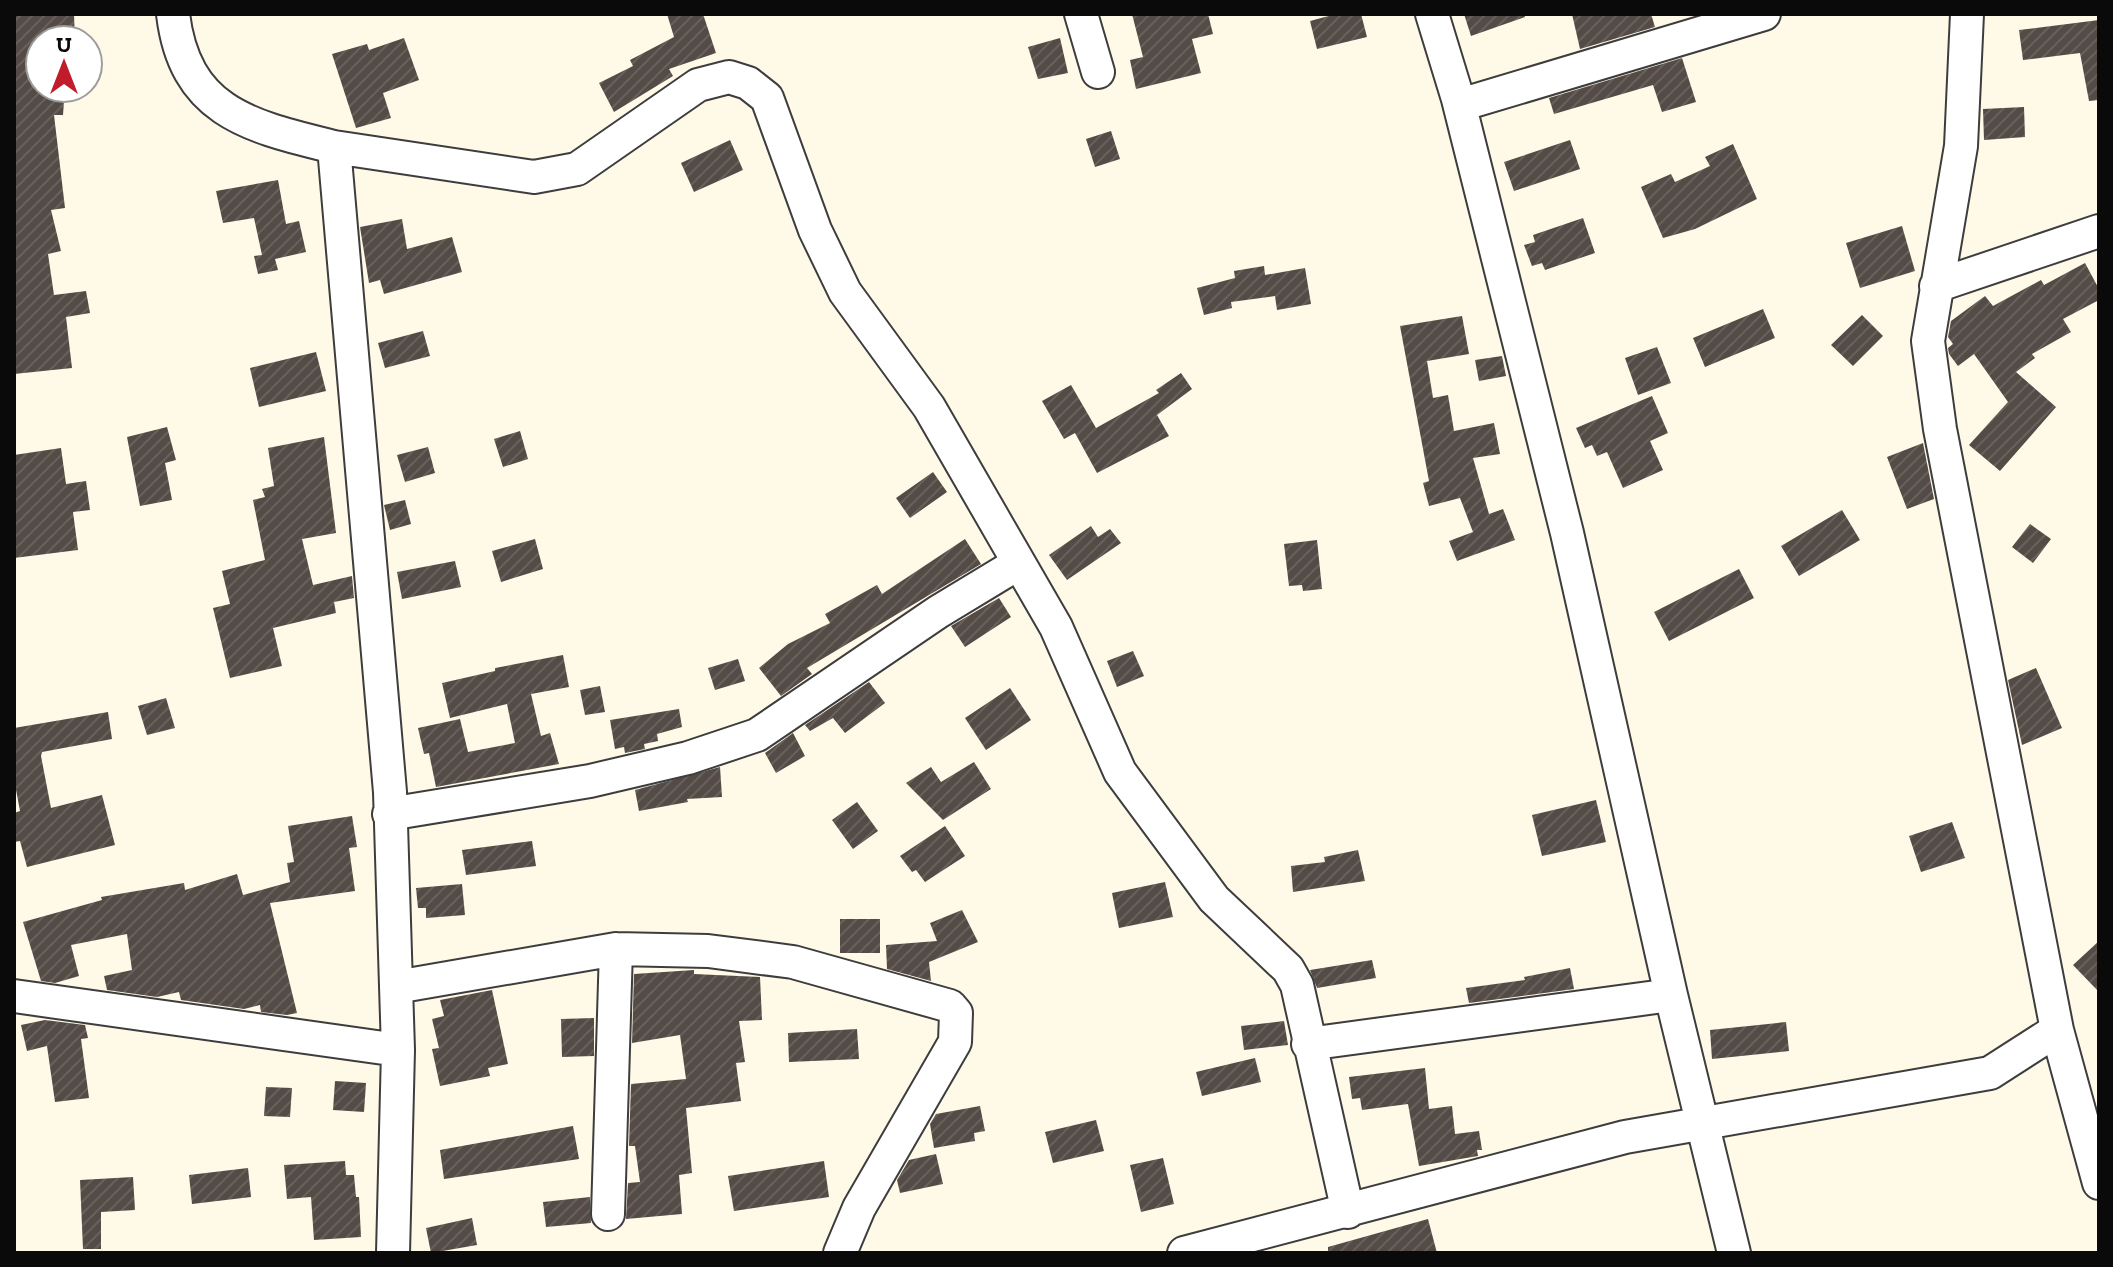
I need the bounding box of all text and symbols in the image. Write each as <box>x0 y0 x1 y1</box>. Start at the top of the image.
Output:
north arrow <box>24 24 104 104</box>
text: U <box>56 31 72 58</box>

